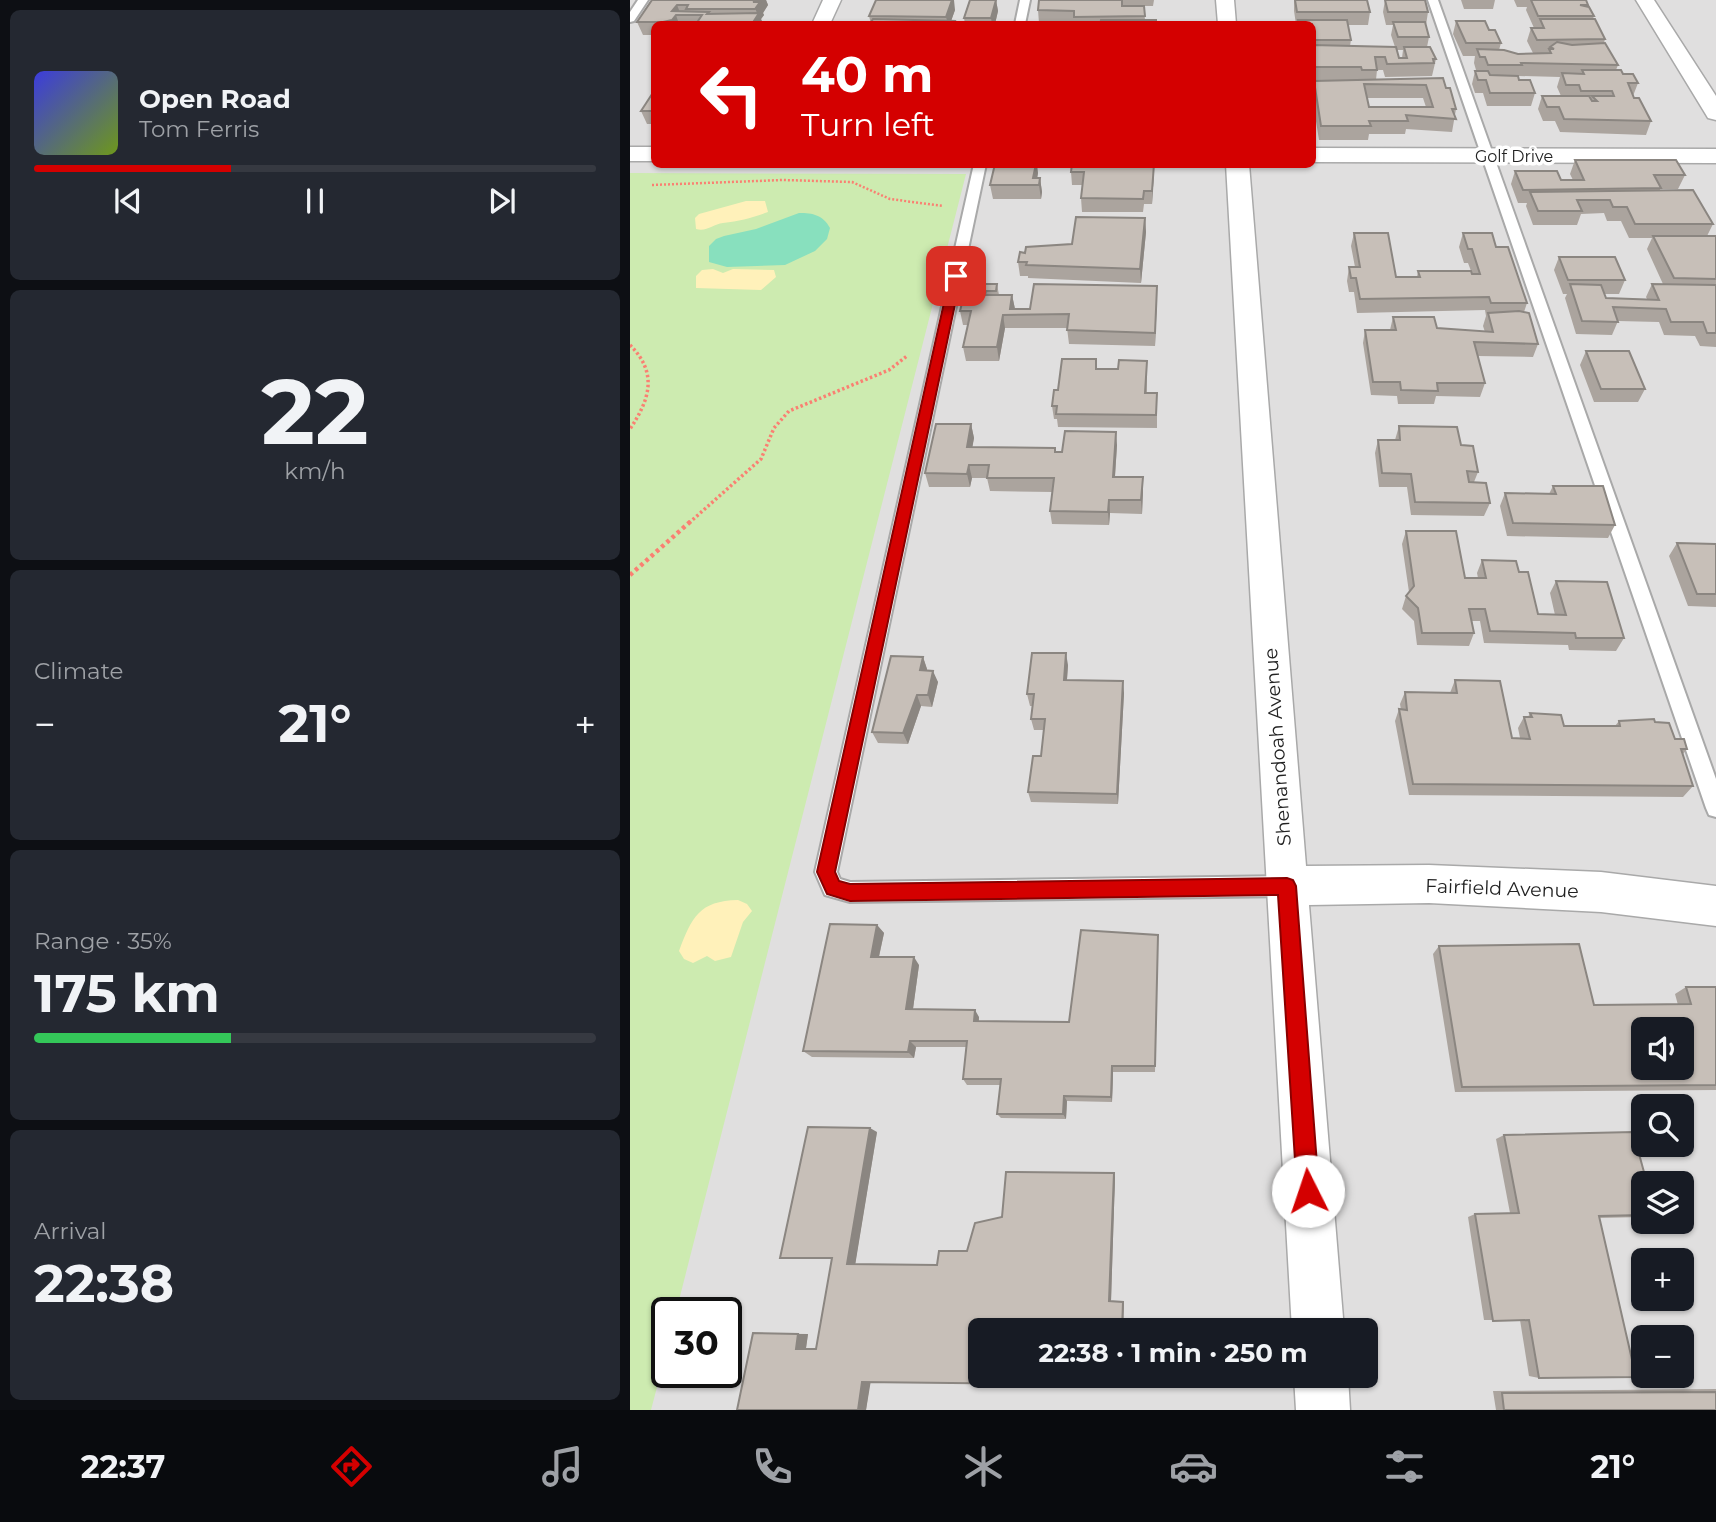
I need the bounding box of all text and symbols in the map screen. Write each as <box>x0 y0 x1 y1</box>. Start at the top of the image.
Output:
text: 40 m <box>801 45 933 104</box>
icon: left <box>686 49 777 140</box>
text: Open Road <box>139 83 291 115</box>
text: Turn left <box>801 105 935 144</box>
text: Tom Ferris <box>139 115 259 143</box>
street label: Golf Drive <box>1475 147 1553 166</box>
icon: previous <box>109 182 147 220</box>
icon: pause <box>296 182 334 220</box>
icon: next <box>483 182 521 220</box>
pin <box>926 246 986 306</box>
icon: arrive <box>937 257 975 295</box>
text: 22 <box>261 356 369 467</box>
text: km/h <box>284 457 346 485</box>
street label: Shenandoah Avenue <box>1259 647 1296 847</box>
text: Climate <box>34 657 123 685</box>
text: 21° <box>279 692 351 755</box>
text: − <box>34 701 56 748</box>
text: + <box>574 701 596 748</box>
street label: Fairfield Avenue <box>1425 874 1579 903</box>
text: Range · 35% <box>34 927 172 955</box>
text: 175 km <box>34 962 220 1025</box>
map controls <box>1631 1017 1694 1388</box>
button: sound <box>1631 1017 1694 1080</box>
button: search <box>1631 1094 1694 1157</box>
position arrow <box>1271 1154 1345 1228</box>
button: layers <box>1631 1171 1694 1234</box>
text: Arrival <box>34 1217 107 1245</box>
button: + <box>1631 1248 1694 1311</box>
text: 22:38 <box>34 1252 174 1315</box>
speed limit sign: 30 <box>651 1297 742 1388</box>
button: − <box>1631 1325 1694 1388</box>
text: 22:38 · 1 min · 250 m <box>1039 1337 1307 1369</box>
icon: directions <box>327 1442 376 1491</box>
icon: music <box>538 1442 587 1491</box>
icon: phone <box>748 1442 797 1491</box>
icon: climate <box>959 1442 1008 1491</box>
icon: car <box>1169 1442 1218 1491</box>
icon: filters <box>1380 1442 1429 1491</box>
text: 22:37 <box>81 1447 165 1486</box>
text: 21° <box>1590 1447 1635 1486</box>

